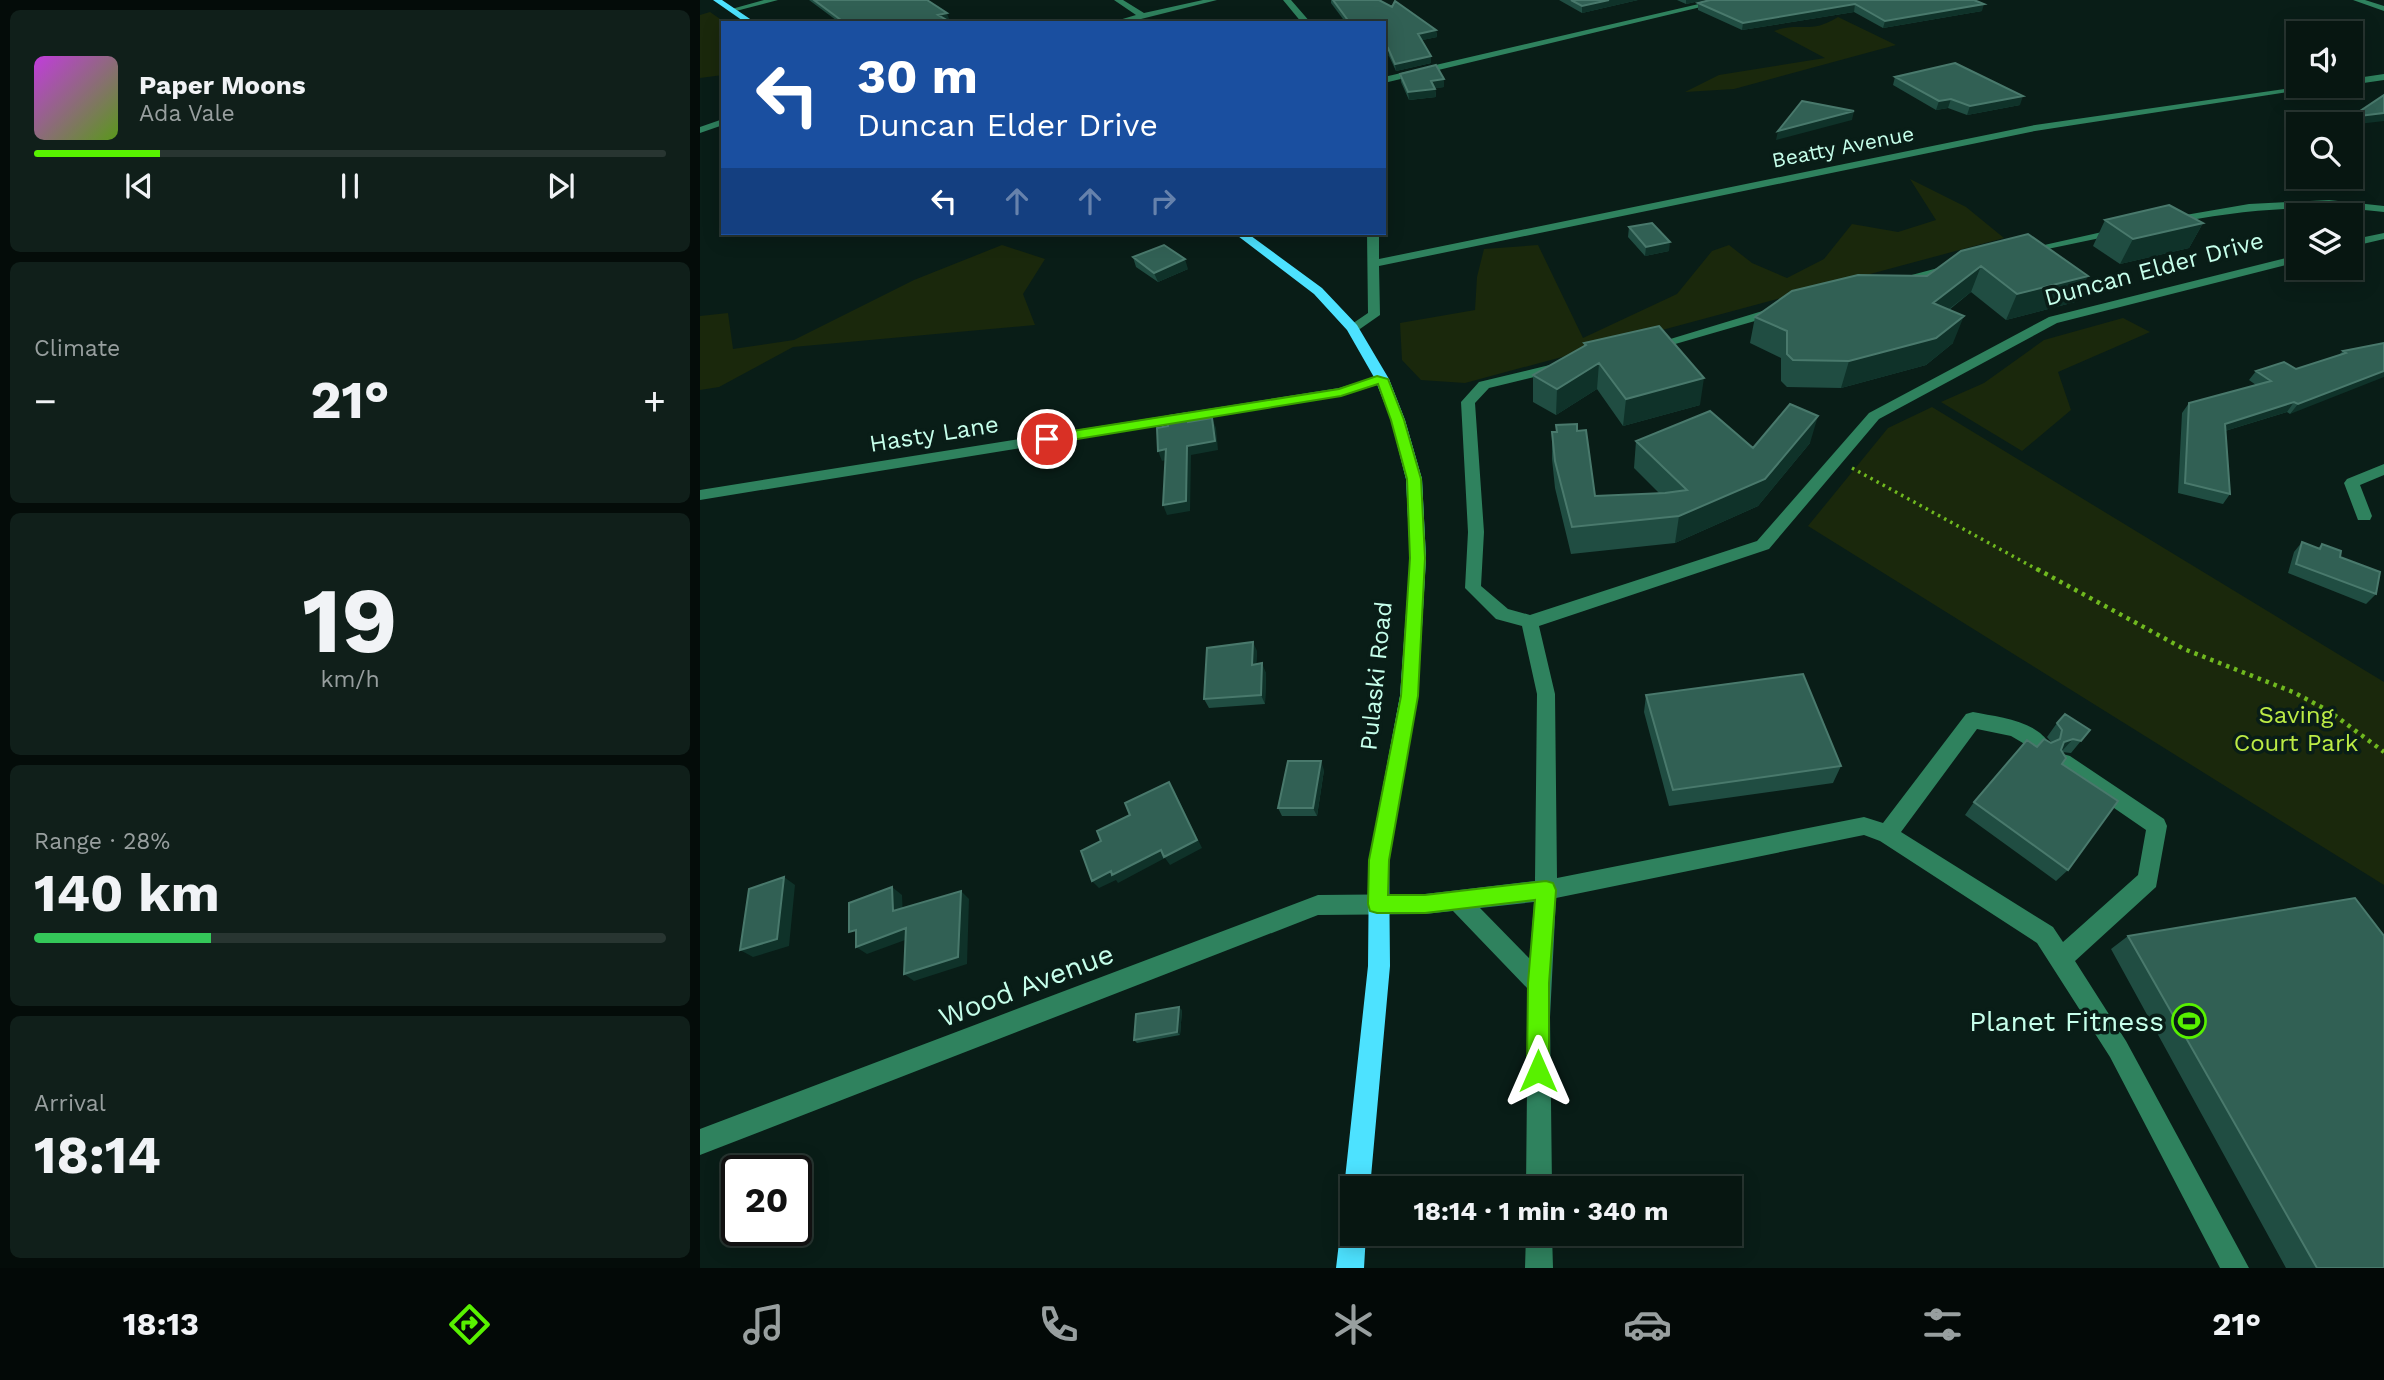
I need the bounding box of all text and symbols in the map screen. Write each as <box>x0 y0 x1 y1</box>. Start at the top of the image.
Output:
map controls <box>2286 21 2363 280</box>
button: sound <box>2286 21 2363 98</box>
text: 30 m <box>857 47 978 105</box>
icon: left <box>742 49 833 140</box>
text: Paper Moons <box>139 70 306 100</box>
text: Ada Vale <box>139 100 235 127</box>
text: Duncan Elder Drive <box>857 106 1158 144</box>
button: search <box>2286 112 2363 189</box>
street label: Beatty Avenue <box>1770 120 1916 173</box>
icon: previous <box>120 167 158 205</box>
icon: pause <box>331 167 369 205</box>
icon: next <box>542 167 580 205</box>
icon: left <box>925 182 963 220</box>
icon: ahead <box>998 182 1036 220</box>
icon: ahead <box>1071 182 1109 220</box>
icon: right <box>1144 182 1182 220</box>
button: layers <box>2286 203 2363 280</box>
street label: Duncan Elder Drive <box>2041 226 2267 312</box>
text: Climate <box>34 335 120 362</box>
text: 21° <box>310 370 390 431</box>
text: − <box>34 379 57 423</box>
text: + <box>643 379 666 423</box>
pin <box>1017 409 1077 469</box>
street label: Hasty Lane <box>867 410 1001 458</box>
icon: arrive <box>1028 420 1066 458</box>
text: 19 <box>302 567 398 674</box>
street label: Pulaski Road <box>1354 600 1398 752</box>
text: km/h <box>320 666 380 693</box>
park label: Saving Court Park <box>2234 701 2359 757</box>
text: Range · 28% <box>34 828 170 855</box>
text: 140 km <box>34 863 220 924</box>
street label: Wood Avenue <box>934 937 1118 1034</box>
sports icon: Planet Fitness <box>2170 1002 2208 1040</box>
place label: Planet Fitness <box>1969 1005 2164 1038</box>
position arrow <box>1501 1034 1575 1108</box>
text: Arrival <box>34 1090 106 1117</box>
text: 18:14 <box>34 1125 161 1186</box>
speed limit sign: 20 <box>721 1155 812 1246</box>
text: 18:14 · 1 min · 340 m <box>1414 1196 1668 1226</box>
icon: directions <box>445 1300 494 1349</box>
icon: music <box>739 1300 788 1349</box>
icon: phone <box>1034 1300 1083 1349</box>
icon: climate <box>1329 1300 1378 1349</box>
icon: car <box>1623 1300 1672 1349</box>
icon: filters <box>1918 1300 1967 1349</box>
text: 18:13 <box>123 1305 199 1343</box>
text: 21° <box>2212 1305 2261 1343</box>

